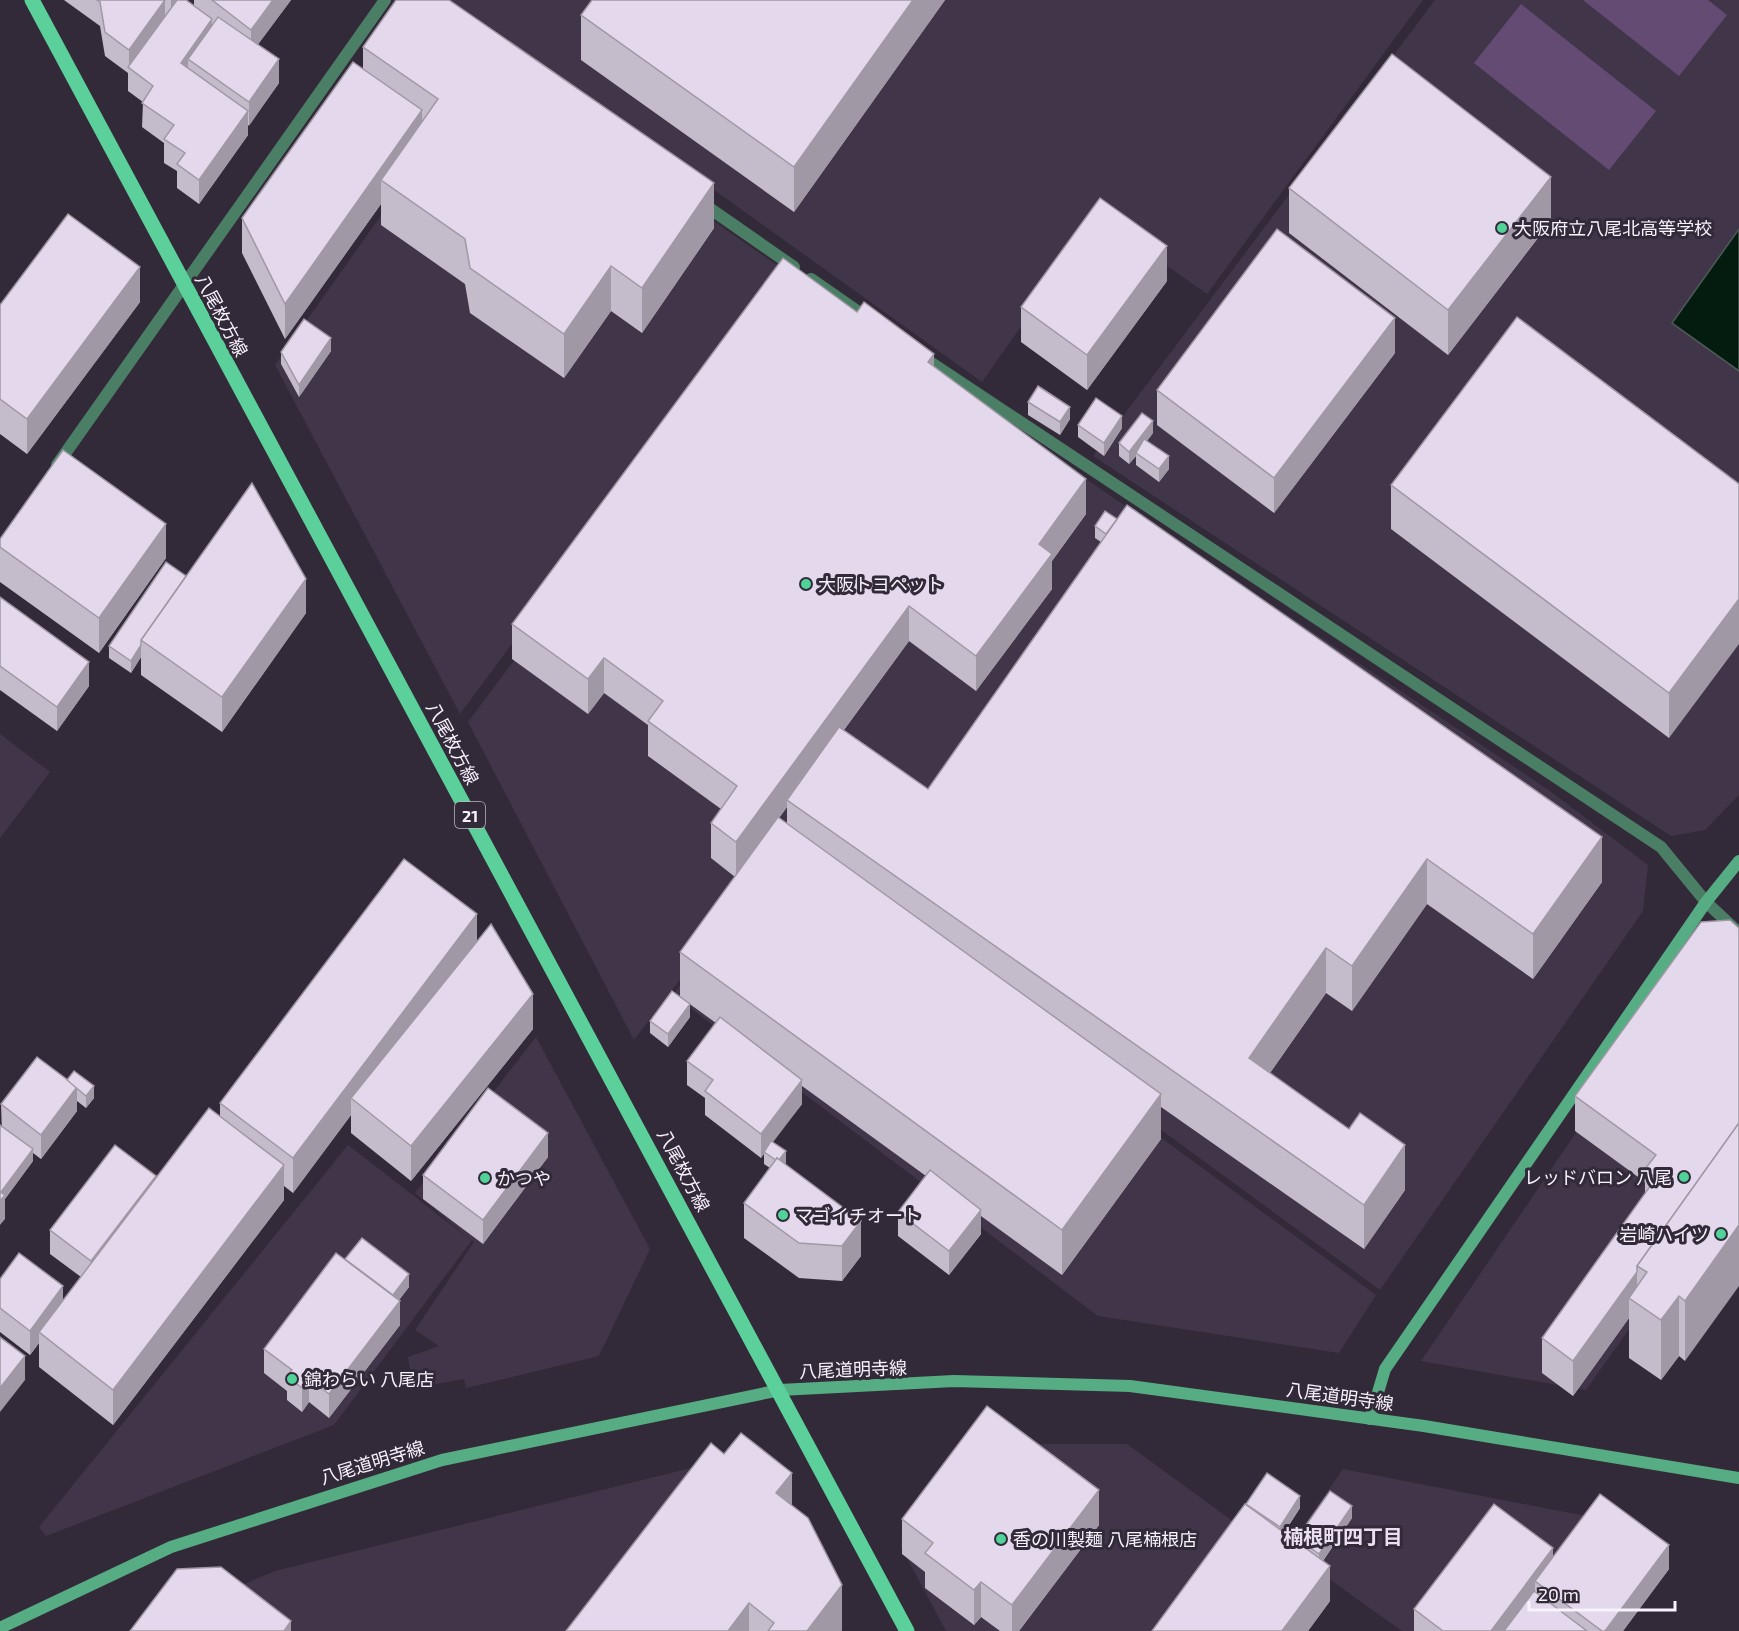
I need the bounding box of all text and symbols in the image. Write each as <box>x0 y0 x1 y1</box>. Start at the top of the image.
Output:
place label: 大阪府立八尾北高等学校 <box>1514 217 1712 239</box>
marker: 大阪府立八尾北高等学校 <box>1495 221 1509 235</box>
street label: 八尾枚方線 <box>191 270 253 360</box>
place label: 大阪トヨペット <box>818 573 944 595</box>
marker: 大阪トヨペット <box>799 577 813 591</box>
street label: 八尾枚方線 <box>422 698 484 788</box>
road number: 21 <box>455 802 485 828</box>
street label: 八尾枚方線 <box>653 1125 715 1215</box>
place label: レッドバロン 八尾 <box>1524 1166 1672 1188</box>
place label: かつや <box>497 1167 551 1189</box>
marker: レッドバロン 八尾 <box>1677 1170 1691 1184</box>
marker: かつや <box>478 1171 492 1185</box>
place label: マゴイチオート <box>795 1204 921 1226</box>
marker: マゴイチオート <box>776 1208 790 1222</box>
place label: 岩崎ハイツ <box>1619 1223 1709 1245</box>
marker: 岩崎ハイツ <box>1714 1227 1728 1241</box>
street label: 八尾道明寺線 <box>799 1356 907 1382</box>
place label: 錦わらい 八尾店 <box>304 1368 434 1390</box>
marker: 錦わらい 八尾店 <box>285 1372 299 1386</box>
street label: 八尾道明寺線 <box>1285 1378 1395 1414</box>
street label: 八尾道明寺線 <box>317 1436 427 1488</box>
district label: 楠根町四丁目 <box>1283 1524 1403 1548</box>
place label: 香の川製麺 八尾楠根店 <box>1013 1528 1197 1550</box>
marker: 香の川製麺 八尾楠根店 <box>994 1532 1008 1546</box>
scale bar <box>1529 1574 1674 1612</box>
text: 20 m <box>1538 1583 1579 1605</box>

